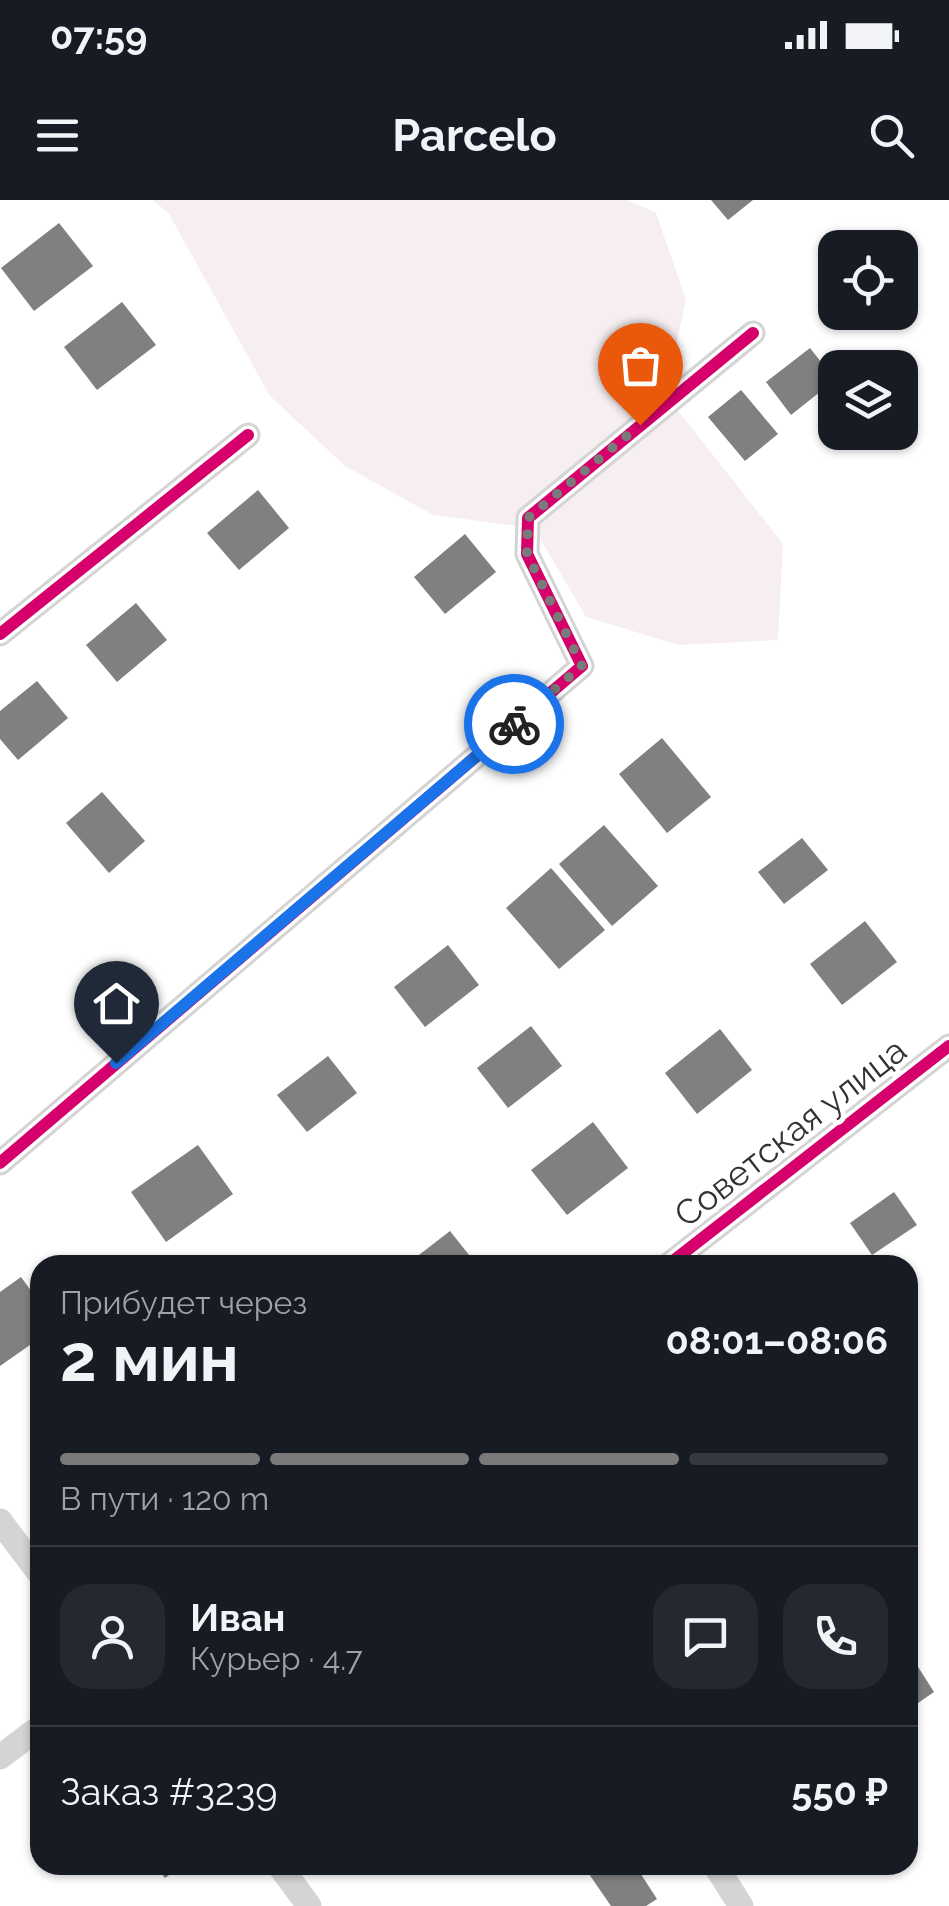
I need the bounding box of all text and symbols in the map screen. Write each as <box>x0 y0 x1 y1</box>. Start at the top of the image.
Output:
text: 07:59 <box>50 13 147 58</box>
icon: menu <box>30 108 85 163</box>
icon: search <box>864 108 919 163</box>
text: Parcelo <box>392 109 557 162</box>
map controls <box>818 230 918 450</box>
button: locate <box>818 230 918 330</box>
pin <box>598 323 683 426</box>
icon: bag <box>613 338 668 393</box>
button: layers <box>818 350 918 450</box>
courier <box>464 674 564 774</box>
icon: bike <box>487 697 542 752</box>
pin <box>74 961 159 1064</box>
icon: home <box>89 976 144 1031</box>
street label: Советская улица <box>666 1029 914 1235</box>
text: Прибудет через <box>60 1284 307 1321</box>
text: 08:01–08:06 <box>665 1318 888 1363</box>
text: 2 мин <box>60 1320 239 1396</box>
text: В пути · 120 m <box>60 1480 269 1517</box>
button: person <box>60 1584 165 1689</box>
button: chat <box>653 1584 758 1689</box>
button: phone <box>783 1584 888 1689</box>
text: Иван <box>190 1595 285 1640</box>
text: Курьер · 4.7 <box>190 1640 363 1677</box>
text: Заказ #3239 <box>60 1769 277 1814</box>
text: 550 ₽ <box>791 1769 888 1814</box>

